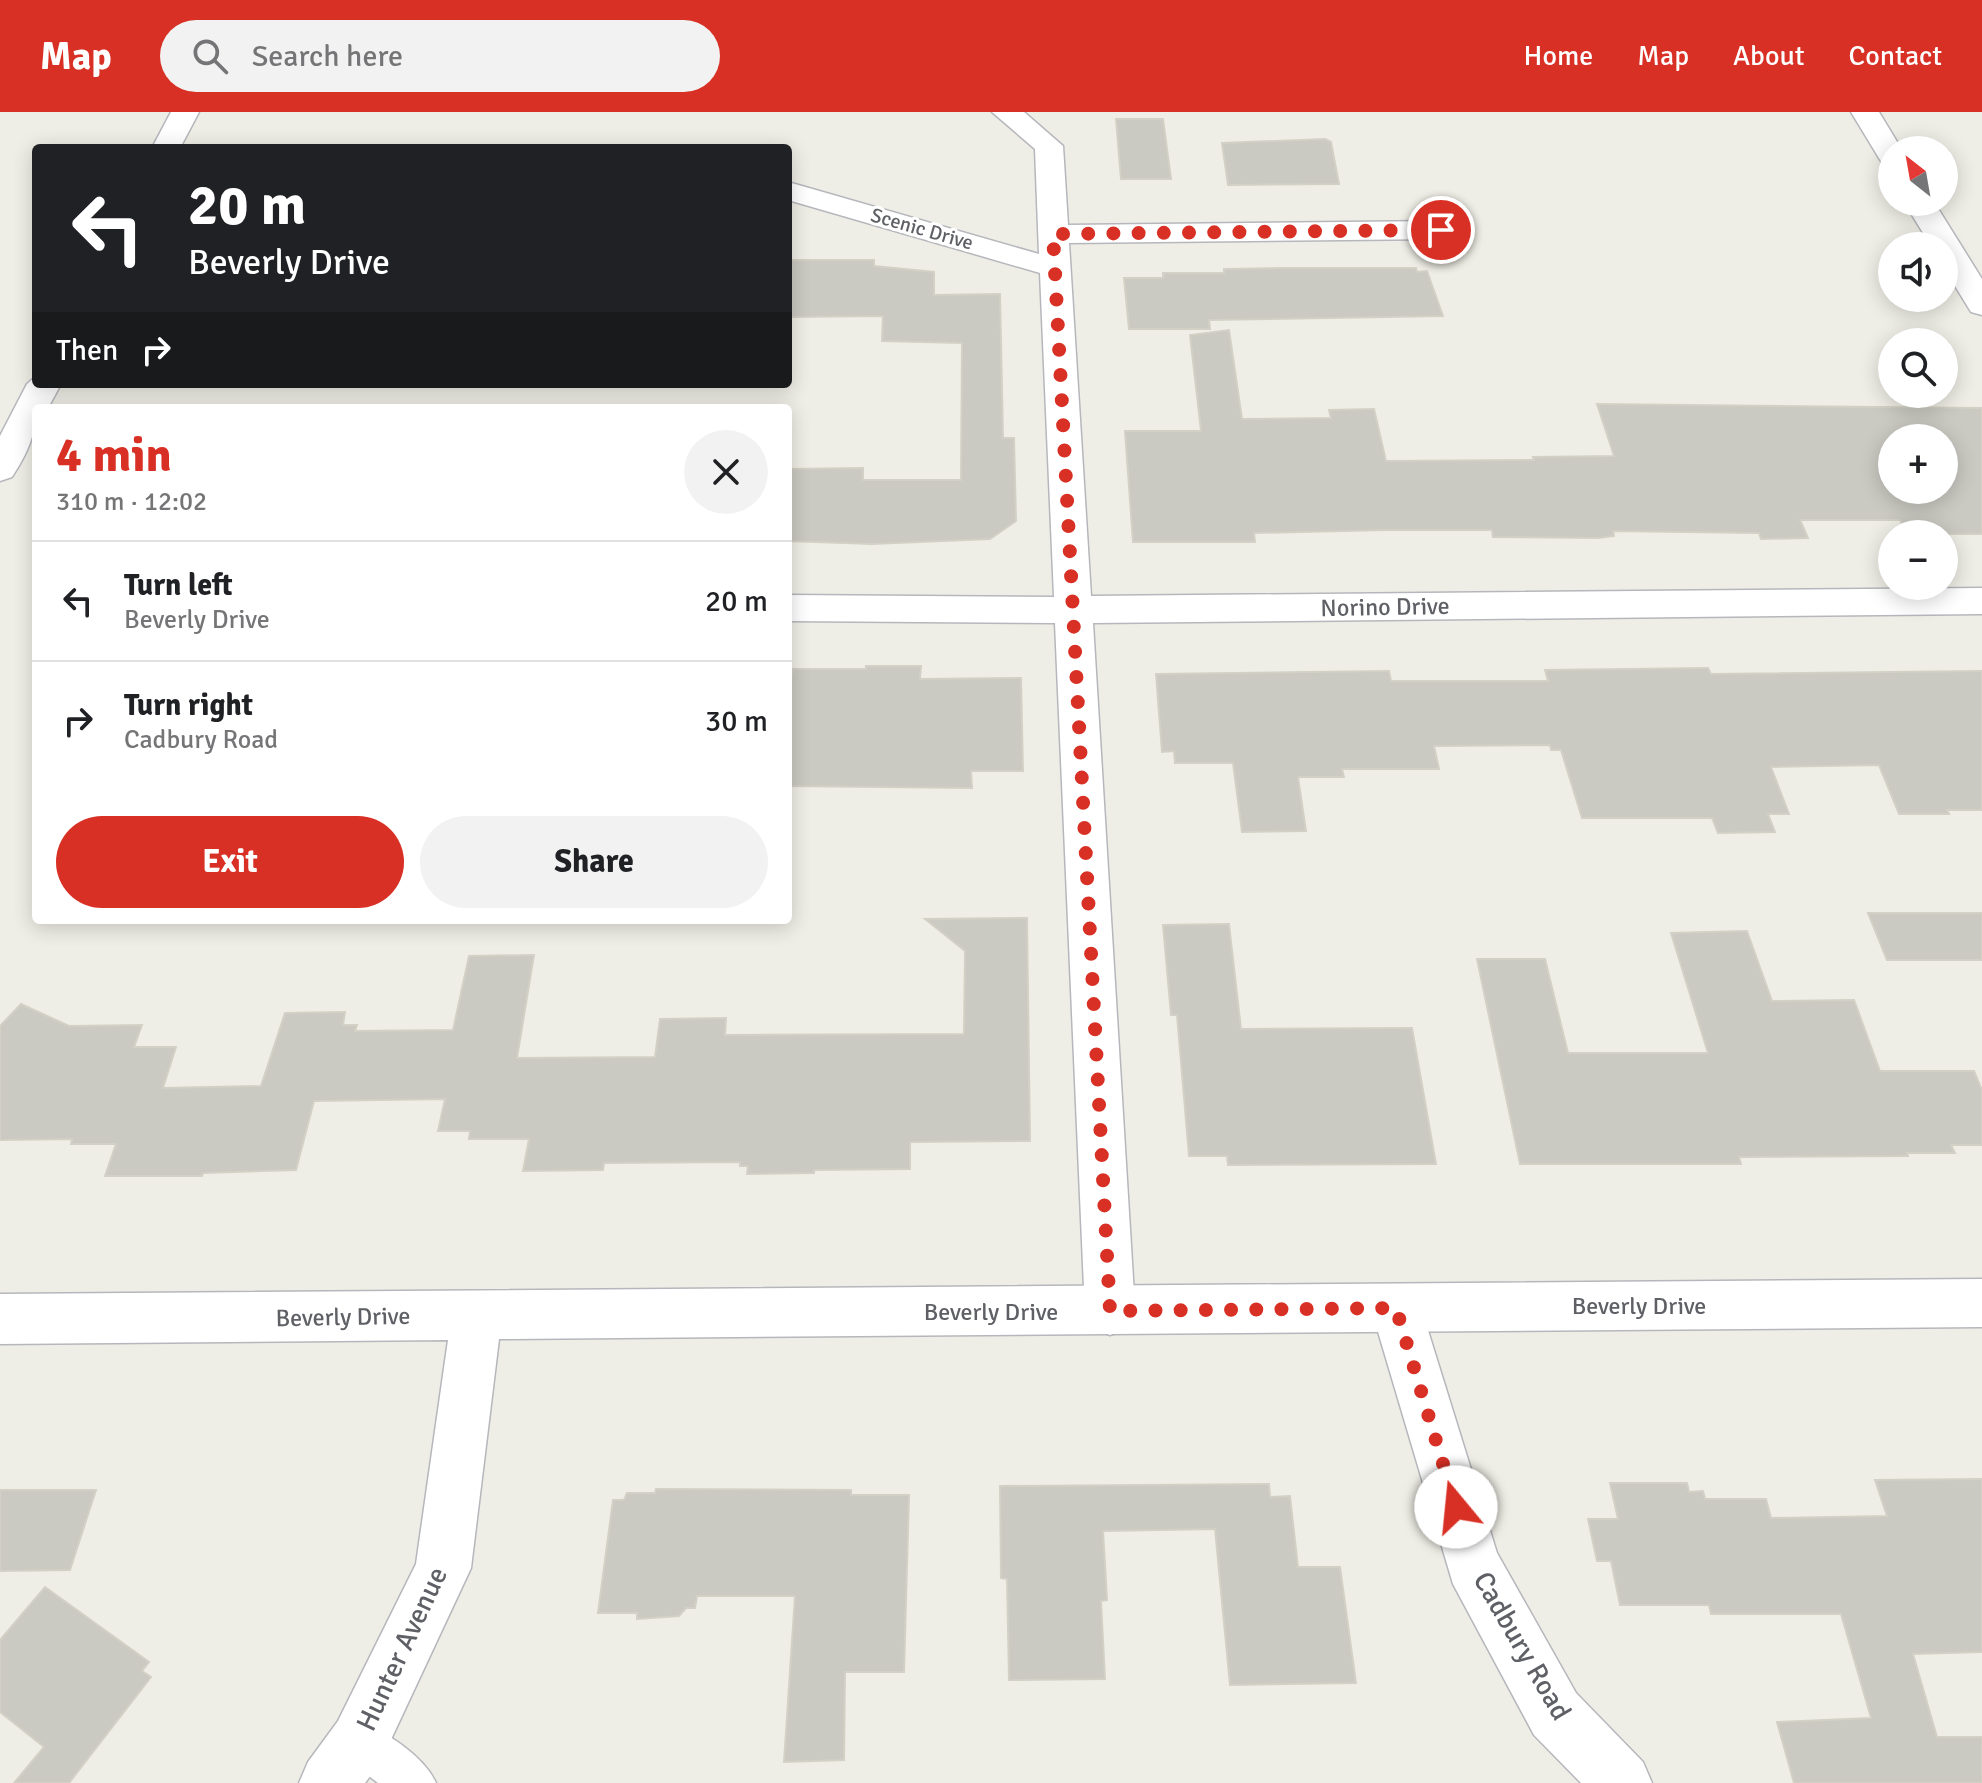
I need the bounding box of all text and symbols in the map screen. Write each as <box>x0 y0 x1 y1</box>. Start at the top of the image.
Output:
search box <box>160 20 720 92</box>
text: Map <box>40 33 112 80</box>
icon: search <box>188 34 232 78</box>
text: Search here <box>252 38 403 75</box>
text: Home <box>1524 39 1593 73</box>
text: Map <box>1637 39 1689 73</box>
text: About <box>1733 39 1805 73</box>
text: Contact <box>1849 39 1942 73</box>
north arrow <box>1878 136 1958 216</box>
map controls <box>1878 136 1958 600</box>
text: 20 m <box>188 171 306 240</box>
icon: left <box>56 176 160 280</box>
pin <box>1407 196 1475 264</box>
street label: Scenic Drive <box>868 202 976 256</box>
icon: arrive <box>1419 208 1463 252</box>
button: sound <box>1878 232 1958 312</box>
text: Beverly Drive <box>188 240 390 285</box>
icon: right <box>134 328 178 372</box>
button: search <box>1878 328 1958 408</box>
text: Then <box>56 332 118 369</box>
button: + <box>1878 424 1958 504</box>
text: 4 min <box>56 426 172 485</box>
button: close <box>684 430 768 514</box>
text: 310 m · 12:02 <box>56 486 207 518</box>
button: − <box>1878 520 1958 600</box>
text: Turn left <box>124 567 233 604</box>
icon: left <box>56 579 100 623</box>
text: 20 m <box>705 583 768 620</box>
street label: Norino Drive <box>1320 591 1450 623</box>
text: Beverly Drive <box>124 604 270 636</box>
text: Turn right <box>124 687 253 724</box>
icon: right <box>56 699 100 743</box>
text: 30 m <box>705 703 768 740</box>
text: Cadbury Road <box>124 724 278 756</box>
button: Exit <box>56 816 404 908</box>
button: Share <box>420 816 768 908</box>
street label: Beverly Drive <box>1572 1291 1706 1321</box>
street label: Beverly Drive <box>924 1297 1058 1327</box>
street label: Beverly Drive <box>275 1301 411 1333</box>
position arrow <box>1414 1465 1498 1549</box>
street label: Hunter Avenue <box>349 1562 455 1736</box>
street label: Cadbury Road <box>1466 1566 1578 1726</box>

